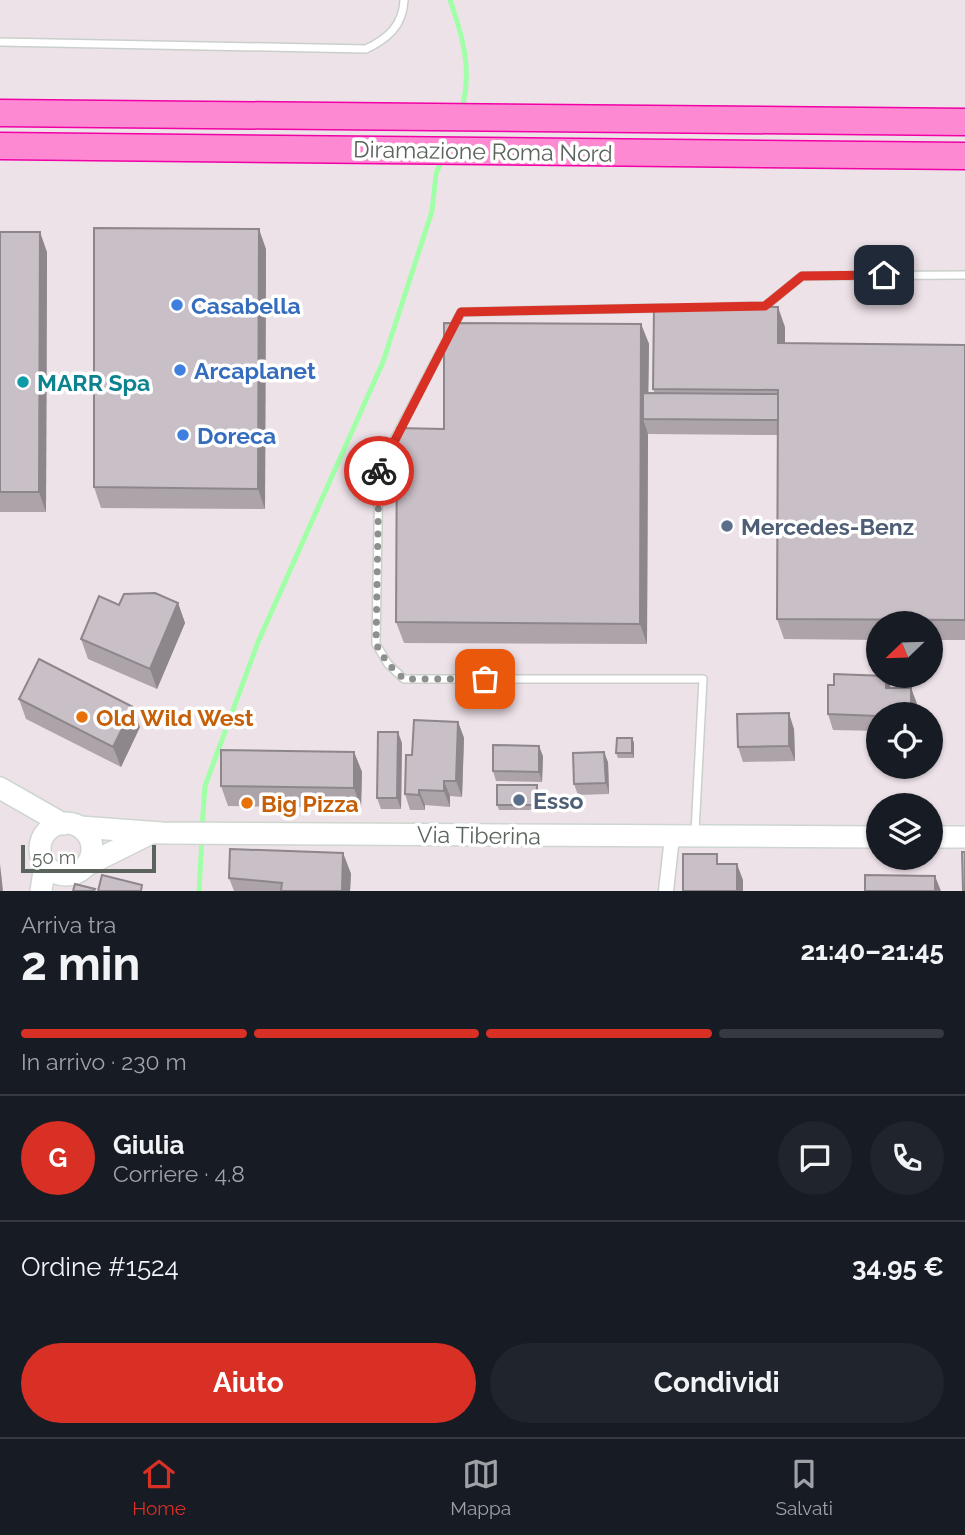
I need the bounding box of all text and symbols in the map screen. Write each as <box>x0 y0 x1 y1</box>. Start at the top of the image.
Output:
street label: Diramazione Roma Nord <box>353 135 613 167</box>
pin <box>854 245 914 305</box>
icon: home <box>865 256 903 294</box>
place label: Casabella <box>191 292 301 319</box>
marker: Casabella <box>169 297 185 313</box>
place label: Arcaplanet <box>194 357 316 384</box>
marker: Arcaplanet <box>172 362 188 378</box>
place label: MARR Spa <box>37 369 150 396</box>
marker: MARR Spa <box>15 374 31 390</box>
place label: Doreca <box>197 422 276 449</box>
marker: Doreca <box>175 427 191 443</box>
courier <box>344 436 414 506</box>
icon: bike <box>360 452 398 490</box>
place label: Mercedes-Benz <box>741 513 914 540</box>
marker: Mercedes-Benz <box>719 518 735 534</box>
north arrow <box>866 611 943 688</box>
map controls <box>866 611 943 870</box>
pin <box>455 649 515 709</box>
icon: bag <box>466 660 504 698</box>
button: locate <box>866 702 943 779</box>
place label: Old Wild West <box>96 704 254 731</box>
marker: Old Wild West <box>74 709 90 725</box>
place label: Esso <box>533 787 583 814</box>
place label: Big Pizza <box>261 790 359 817</box>
marker: Esso <box>511 792 527 808</box>
button: layers <box>866 793 943 870</box>
marker: Big Pizza <box>239 795 255 811</box>
street label: Via Tiberina <box>417 820 541 850</box>
scale bar <box>21 842 156 874</box>
text: 50 m <box>32 846 76 868</box>
text: Arriva tra <box>21 911 116 938</box>
text: 21:40–21:45 <box>800 936 944 966</box>
text: 2 min <box>21 937 140 991</box>
text: In arrivo · 230 m <box>21 1048 187 1075</box>
button: chat <box>778 1121 852 1195</box>
button: phone <box>870 1121 944 1195</box>
text: Giulia <box>113 1130 184 1160</box>
text: G <box>49 1143 67 1173</box>
text: Corriere · 4.8 <box>113 1160 245 1187</box>
text: Ordine #1524 <box>21 1252 179 1282</box>
text: 34.95 € <box>852 1252 944 1282</box>
button: Aiuto <box>21 1343 476 1423</box>
button: Condividi <box>490 1343 944 1423</box>
tab: Home <box>132 1455 186 1519</box>
tab: Mappa <box>450 1455 511 1519</box>
tab: Salvati <box>775 1455 833 1519</box>

